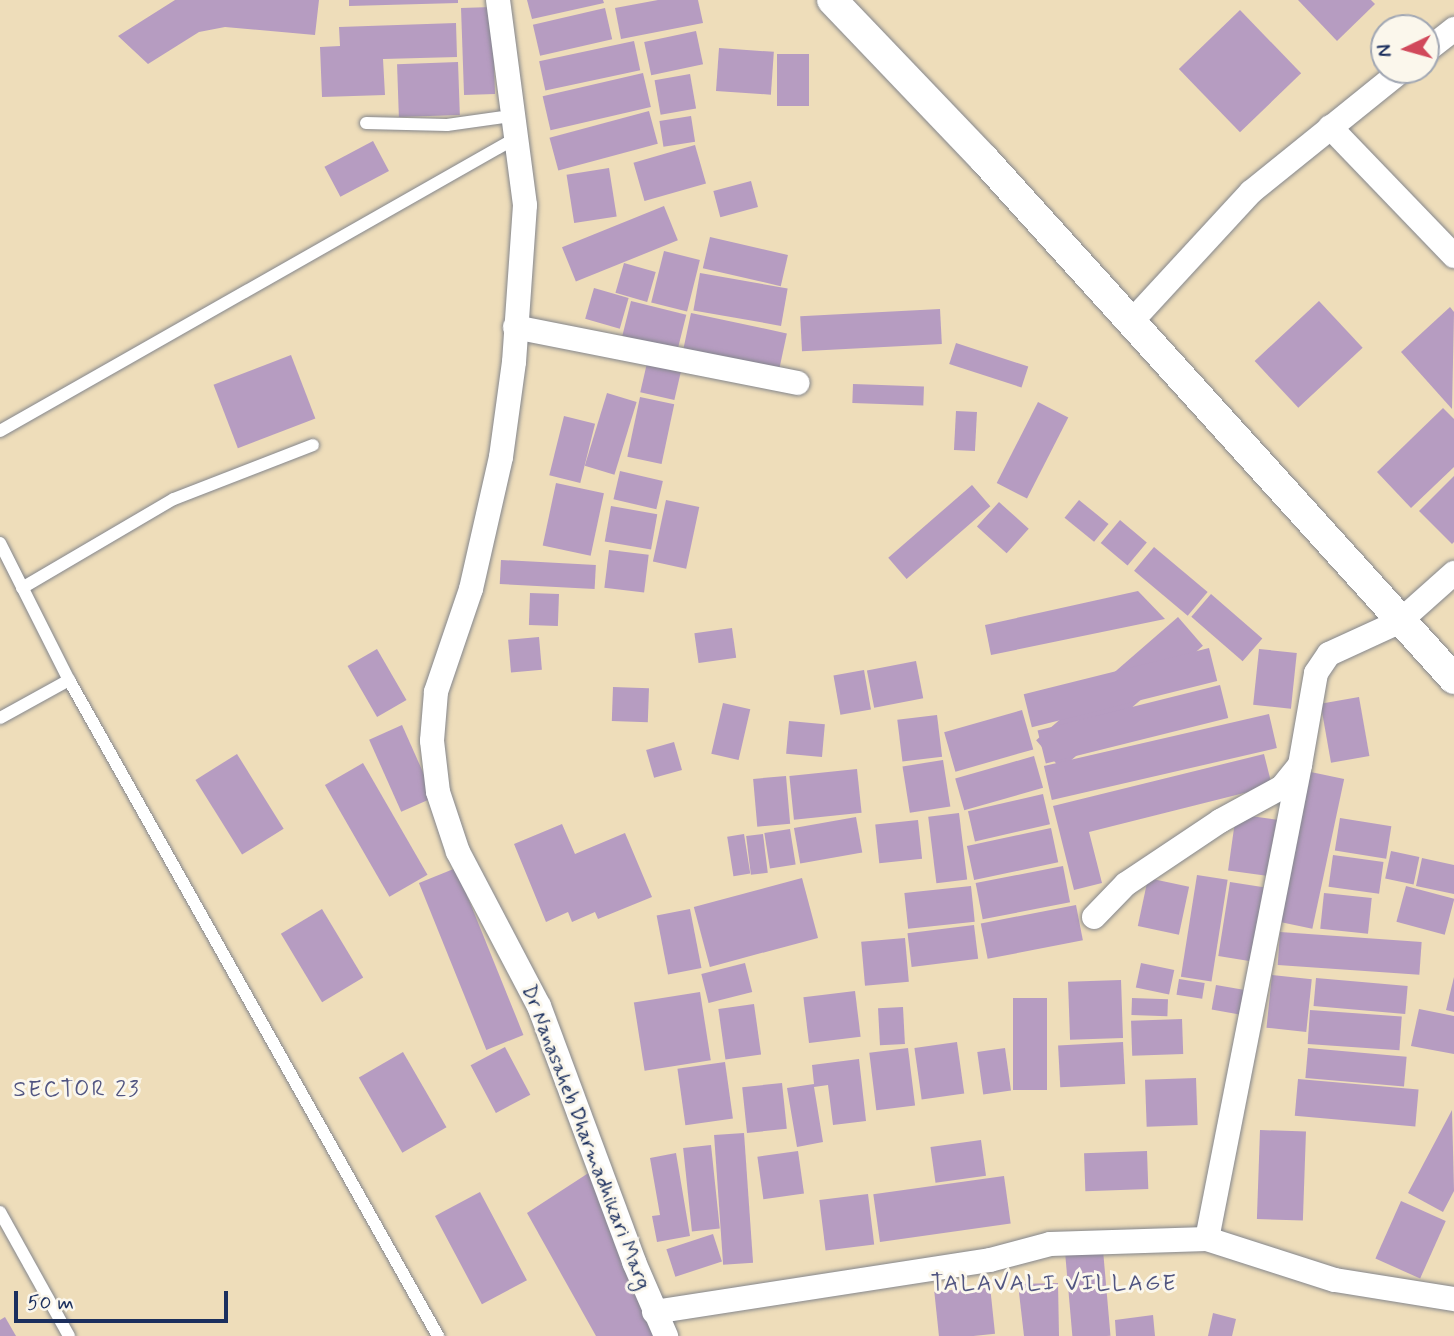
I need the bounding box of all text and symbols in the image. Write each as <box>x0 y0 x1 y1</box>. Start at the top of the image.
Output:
north arrow <box>1370 14 1440 84</box>
text: N <box>1373 43 1399 58</box>
street label: Dr Nanasaheb Dharmadhikari Marg <box>517 982 655 1292</box>
district label: SECTOR 23 <box>15 1076 139 1104</box>
district label: TALAVALI VILLAGE <box>935 1270 1173 1298</box>
scale bar <box>18 1276 231 1320</box>
text: 50 m <box>27 1289 74 1317</box>

